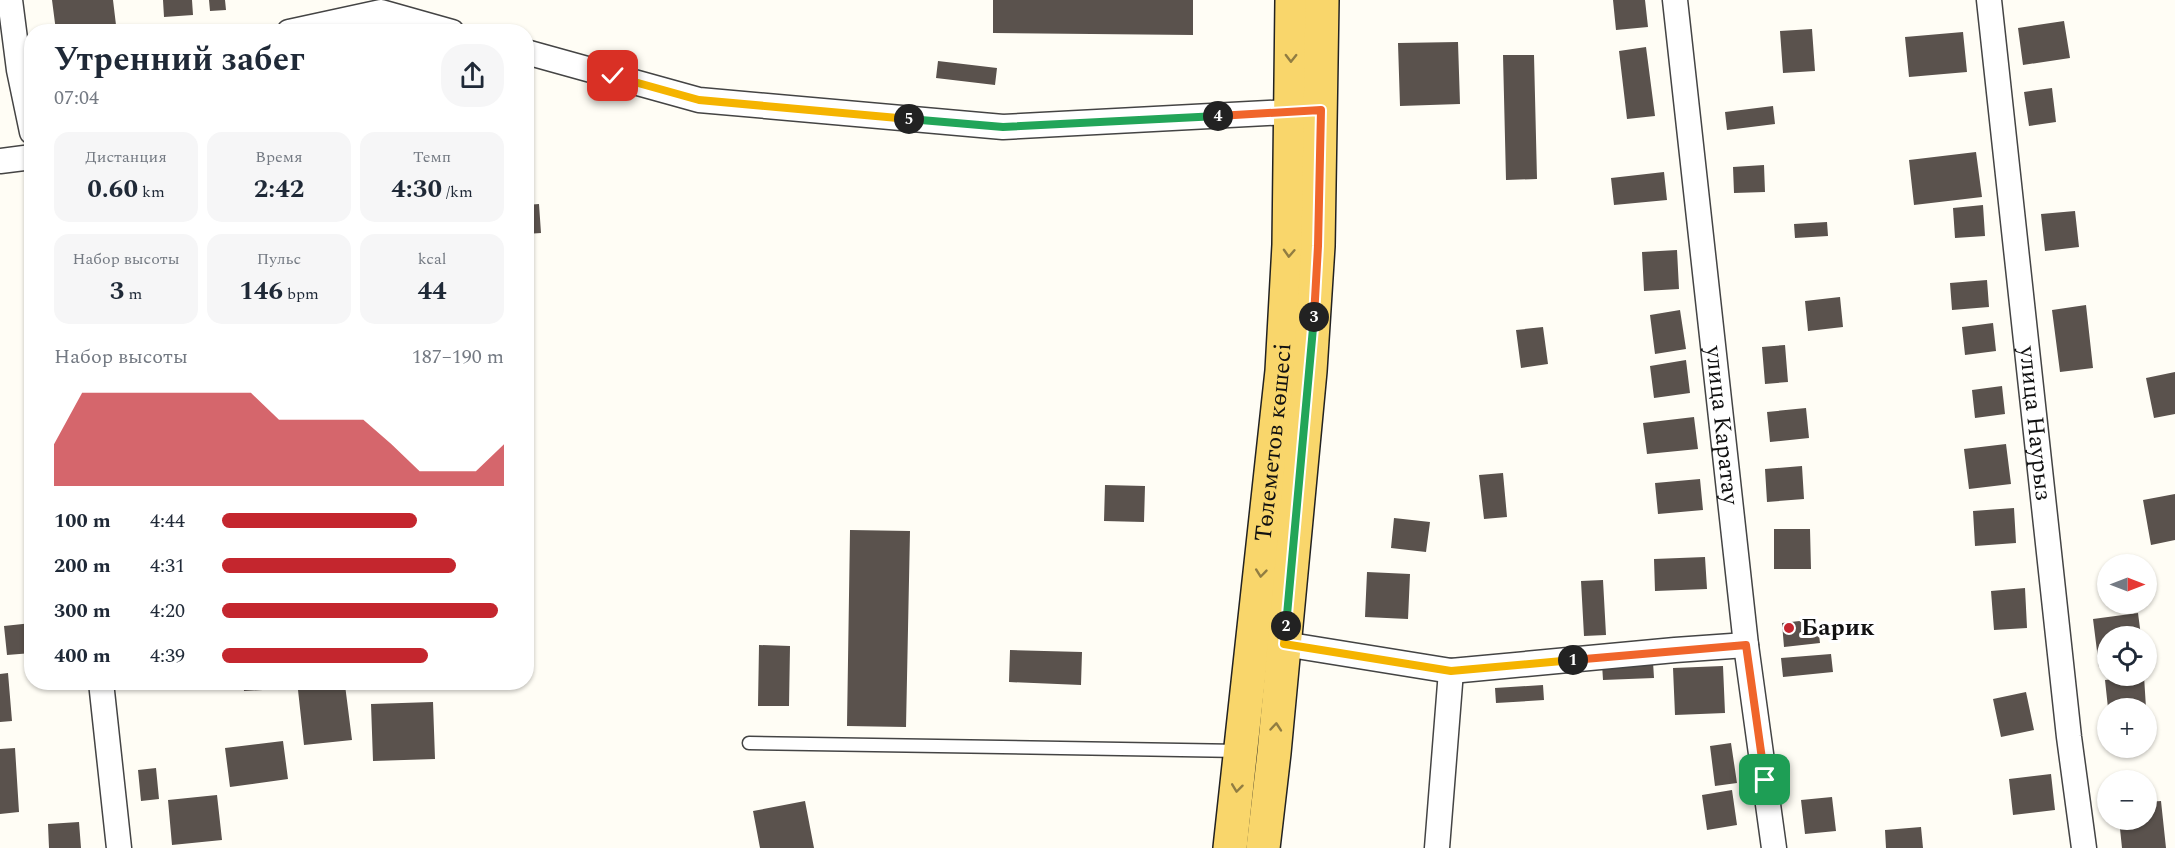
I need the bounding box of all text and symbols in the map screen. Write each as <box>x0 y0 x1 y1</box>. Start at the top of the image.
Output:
text: Утренний забег <box>54 35 305 85</box>
button: share <box>441 44 504 107</box>
pin <box>587 50 638 101</box>
one-way arrow <box>1285 54 1297 63</box>
icon: check <box>596 59 629 92</box>
text: 07:04 <box>54 83 99 113</box>
pin: 4 <box>1203 101 1233 131</box>
pin: 5 <box>894 104 924 134</box>
text: 4 <box>1214 104 1222 128</box>
text: 5 <box>905 107 913 131</box>
text: Дистанция <box>85 145 167 169</box>
text: Время <box>255 145 303 169</box>
text: Темп <box>413 145 451 169</box>
text: 0.60 <box>87 169 138 209</box>
text: 2:42 <box>254 169 304 209</box>
text: 4:30 <box>391 169 442 209</box>
text: km <box>138 180 165 204</box>
text: /km <box>442 180 473 204</box>
text: Набор высоты <box>73 247 179 271</box>
text: Пульс <box>257 247 301 271</box>
text: kcal <box>418 247 446 271</box>
one-way arrow <box>1282 249 1295 258</box>
text: 3 <box>110 271 124 311</box>
text: 146 <box>239 271 283 311</box>
text: 44 <box>417 271 447 311</box>
text: m <box>124 282 142 306</box>
text: bpm <box>283 282 319 306</box>
pin: 3 <box>1299 302 1329 332</box>
text: 3 <box>1310 305 1318 329</box>
text: Набор высоты <box>54 342 188 372</box>
text: 187–190 m <box>412 342 504 372</box>
street label: Төлеметов көшесі <box>1246 342 1302 543</box>
street label: улица Каратау <box>1695 343 1749 508</box>
street label: улица Наурыз <box>2009 343 2061 503</box>
text: 100 m <box>54 506 111 536</box>
text: 4:44 <box>150 506 185 536</box>
text: 200 m <box>54 551 111 581</box>
text: 4:31 <box>150 551 185 581</box>
north arrow <box>2097 554 2157 614</box>
map controls <box>2097 554 2157 830</box>
one-way arrow <box>1255 569 1268 578</box>
text: 300 m <box>54 596 111 626</box>
text: 4:20 <box>150 596 185 626</box>
place label: Барик <box>1801 610 1875 646</box>
pin: 2 <box>1271 611 1301 641</box>
text: 2 <box>1282 614 1290 638</box>
marker: Барик <box>1782 621 1796 635</box>
button: locate <box>2097 626 2157 686</box>
text: 400 m <box>54 641 111 671</box>
text: 4:39 <box>150 641 185 671</box>
pin: 1 <box>1558 645 1588 675</box>
text: 1 <box>1569 648 1577 672</box>
button: + <box>2097 698 2157 758</box>
one-way arrow <box>1269 723 1282 732</box>
pin <box>1739 754 1790 805</box>
icon: arrive <box>1748 763 1781 796</box>
button: − <box>2097 770 2157 830</box>
one-way arrow <box>1232 783 1244 792</box>

